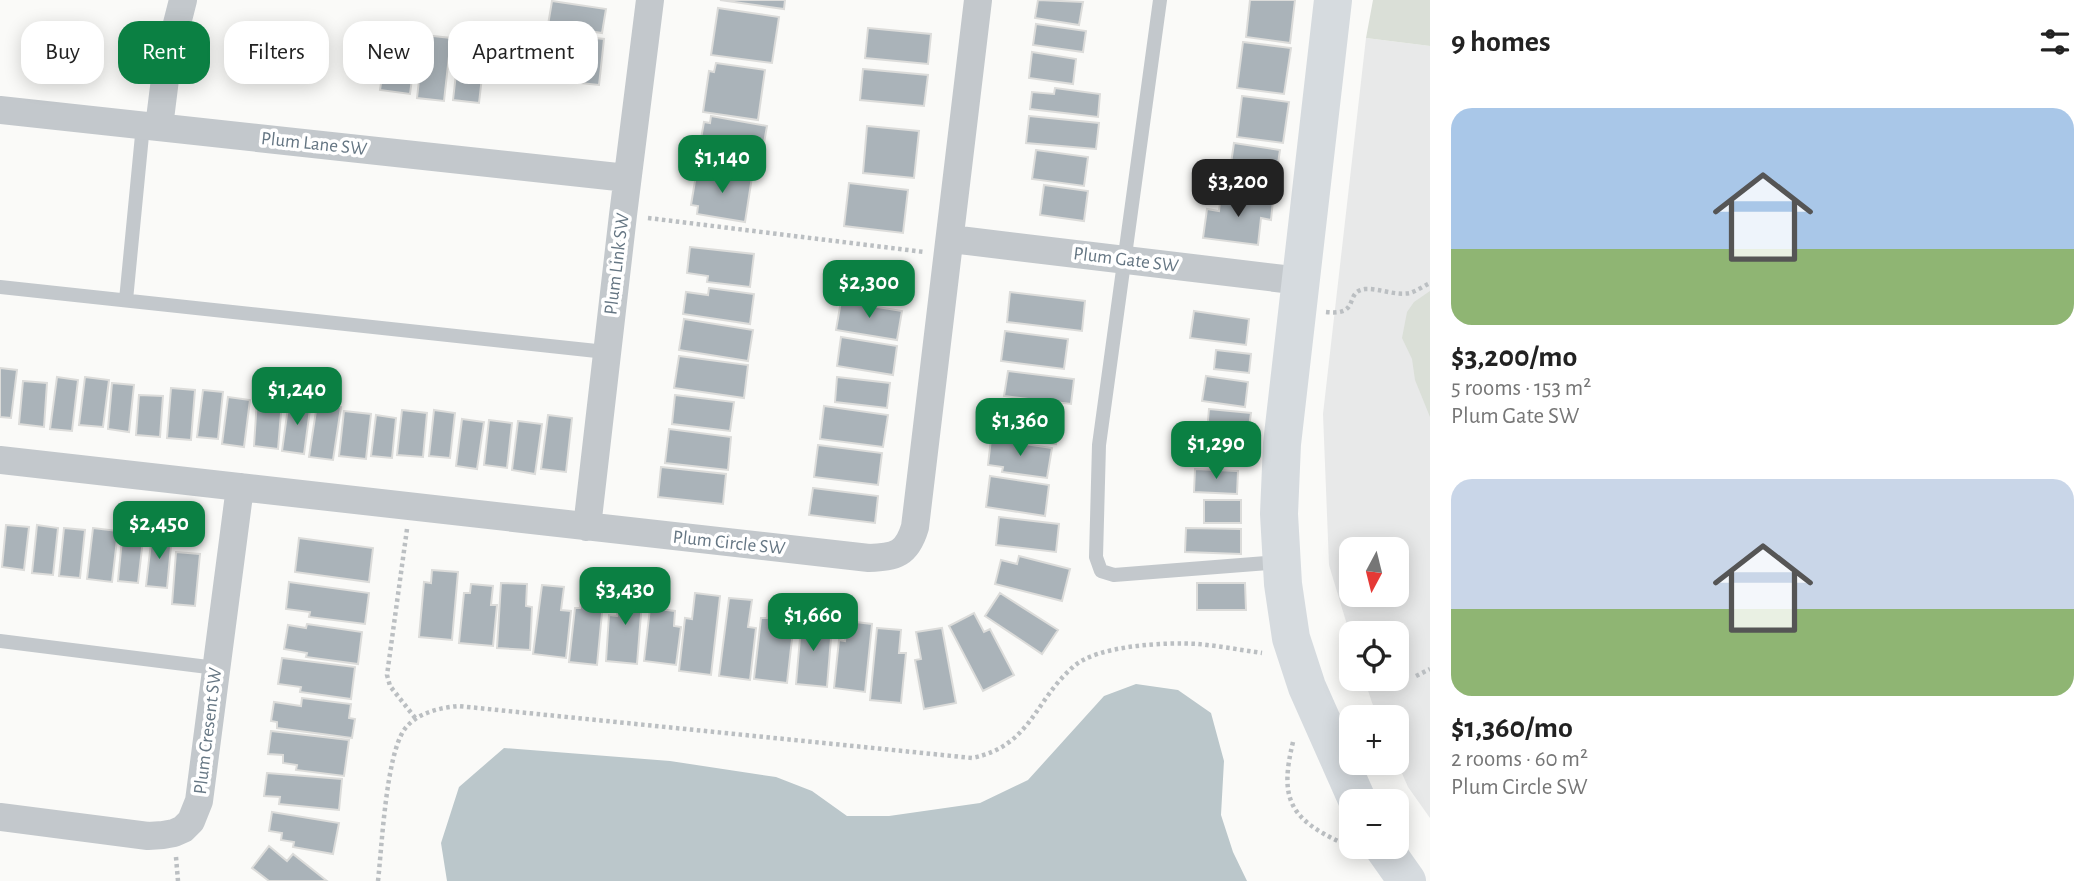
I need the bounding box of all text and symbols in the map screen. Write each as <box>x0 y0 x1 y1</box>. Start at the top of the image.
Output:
chip: Buy <box>21 21 104 84</box>
chip: Rent <box>118 21 210 84</box>
chip: Filters <box>224 21 329 84</box>
chip: New <box>343 21 434 84</box>
chip: Apartment <box>448 21 598 84</box>
icon: filters <box>2036 23 2074 61</box>
text: 9 homes <box>1451 27 1551 57</box>
street label: Plum Lane SW <box>260 129 368 159</box>
pin: $1,140 <box>665 136 779 195</box>
text: $1,140 <box>694 146 750 169</box>
icon: home <box>1700 154 1826 280</box>
pin: $3,200 <box>1181 160 1295 219</box>
text: $3,200 <box>1208 170 1268 193</box>
street label: Plum Link SW <box>601 212 633 316</box>
street label: Plum Gate SW <box>1072 244 1180 276</box>
pin: $2,300 <box>812 260 926 320</box>
text: $2,300 <box>839 271 899 294</box>
text: $3,200/mo <box>1451 342 1577 372</box>
pin: $1,240 <box>240 368 354 427</box>
text: 5 rooms · 153 m² <box>1451 377 1591 400</box>
text: $1,240 <box>268 378 326 401</box>
pin: $1,360 <box>963 398 1077 458</box>
text: Plum Gate SW <box>1451 405 1579 428</box>
text: $1,360 <box>992 409 1048 432</box>
pin: $1,290 <box>1159 421 1273 481</box>
text: $1,290 <box>1187 432 1245 455</box>
pin: $2,450 <box>102 502 216 561</box>
text: $2,450 <box>129 512 189 535</box>
icon: home <box>1700 525 1826 651</box>
street label: Plum Circle SW <box>672 528 786 558</box>
north arrow <box>1339 537 1409 607</box>
map controls <box>1339 537 1409 859</box>
pin: $3,430 <box>568 568 682 627</box>
text: $3,430 <box>596 578 655 601</box>
pin: $1,660 <box>756 594 870 653</box>
text: $1,660 <box>784 604 842 627</box>
button: locate <box>1339 621 1409 691</box>
street label: Plum Cresent SW <box>191 667 225 795</box>
button: + <box>1339 705 1409 775</box>
text: $1,360/mo <box>1451 713 1573 743</box>
text: 2 rooms · 60 m² <box>1451 748 1588 771</box>
text: Plum Circle SW <box>1451 776 1588 799</box>
button: − <box>1339 789 1409 859</box>

